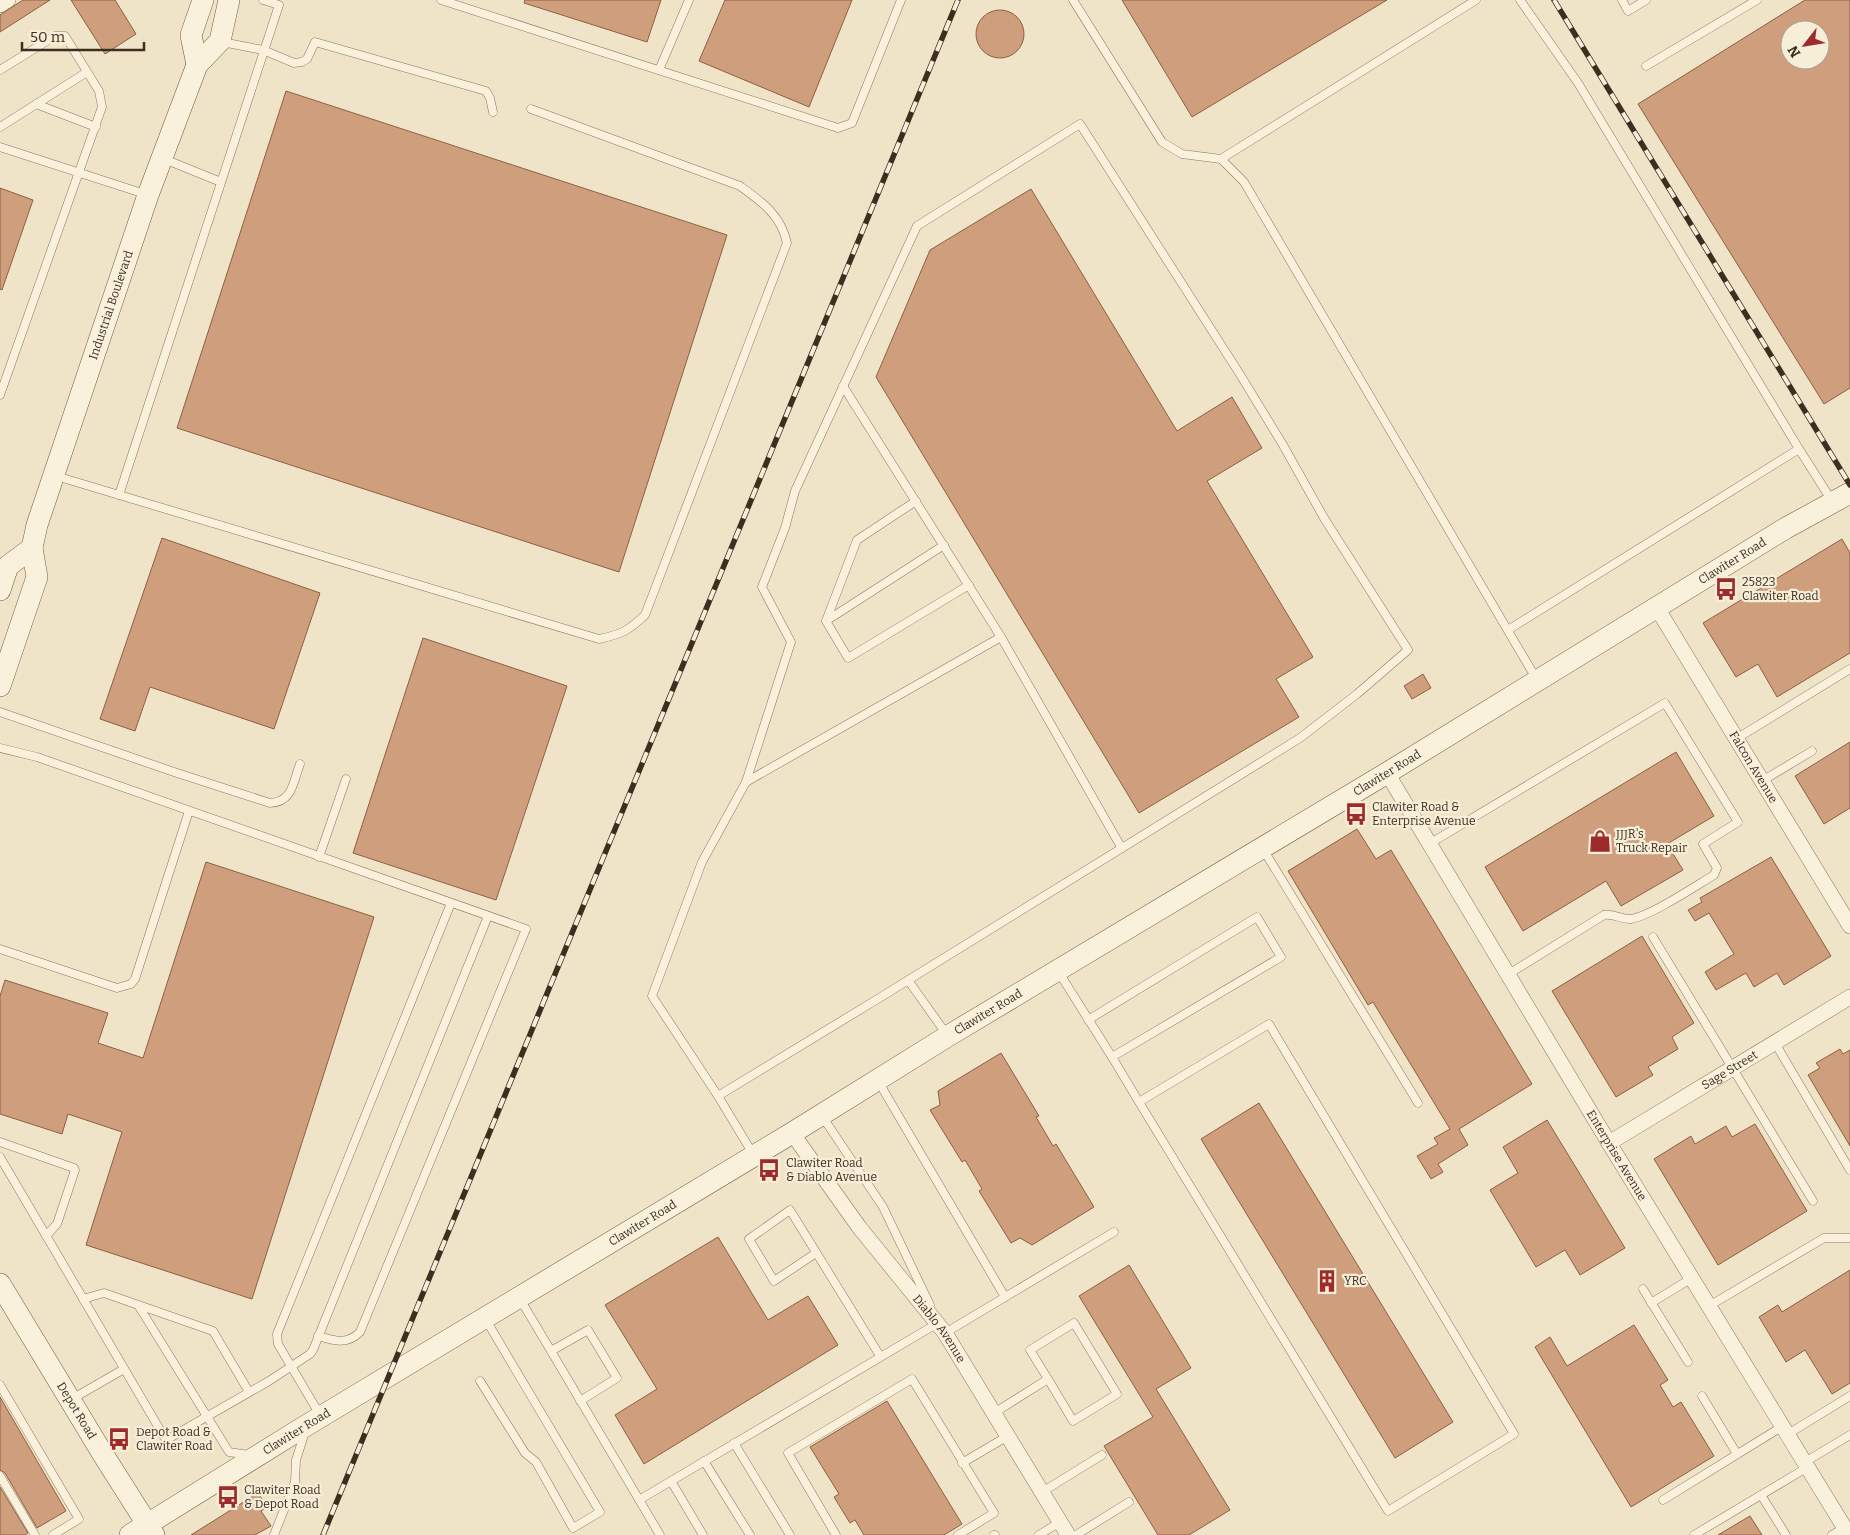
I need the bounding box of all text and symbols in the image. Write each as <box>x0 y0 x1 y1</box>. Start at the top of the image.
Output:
scale bar <box>22 20 145 52</box>
north arrow <box>1780 20 1830 70</box>
text: 50 m <box>30 28 66 46</box>
text: N <box>1784 42 1804 60</box>
street label: Industrial Boulevard <box>86 249 136 362</box>
street label: Clawiter Road <box>1696 535 1769 587</box>
place label: 25823 Clawiter Road <box>1742 575 1819 603</box>
bus stop icon: 25823 Clawiter Road <box>1713 576 1739 602</box>
street label: Falcon Avenue <box>1726 729 1781 806</box>
street label: Clawiter Road <box>1350 747 1423 799</box>
place label: Clawiter Road & Enterprise Avenue <box>1372 800 1476 828</box>
bus stop icon: Clawiter Road & Enterprise Avenue <box>1343 801 1369 827</box>
place label: JJJR's Truck Repair <box>1615 827 1688 855</box>
shop icon: JJJR's Truck Repair <box>1587 828 1613 854</box>
street label: Clawiter Road <box>952 986 1025 1038</box>
street label: Sage Street <box>1699 1047 1761 1092</box>
street label: Enterprise Avenue <box>1584 1107 1650 1203</box>
place label: Clawiter Road & Diablo Avenue <box>786 1156 877 1184</box>
bus stop icon: Clawiter Road & Diablo Avenue <box>756 1157 782 1183</box>
street label: Clawiter Road <box>606 1197 679 1249</box>
building icon: YRC <box>1314 1268 1340 1294</box>
place label: YRC <box>1344 1274 1367 1288</box>
street label: Diablo Avenue <box>910 1292 968 1365</box>
street label: Depot Road <box>54 1380 99 1442</box>
street label: Clawiter Road <box>260 1406 333 1458</box>
place label: Depot Road & Clawiter Road <box>136 1425 213 1453</box>
bus stop icon: Depot Road & Clawiter Road <box>106 1426 132 1452</box>
place label: Clawiter Road & Depot Road <box>244 1483 321 1511</box>
bus stop icon: Clawiter Road & Depot Road <box>215 1484 241 1510</box>

